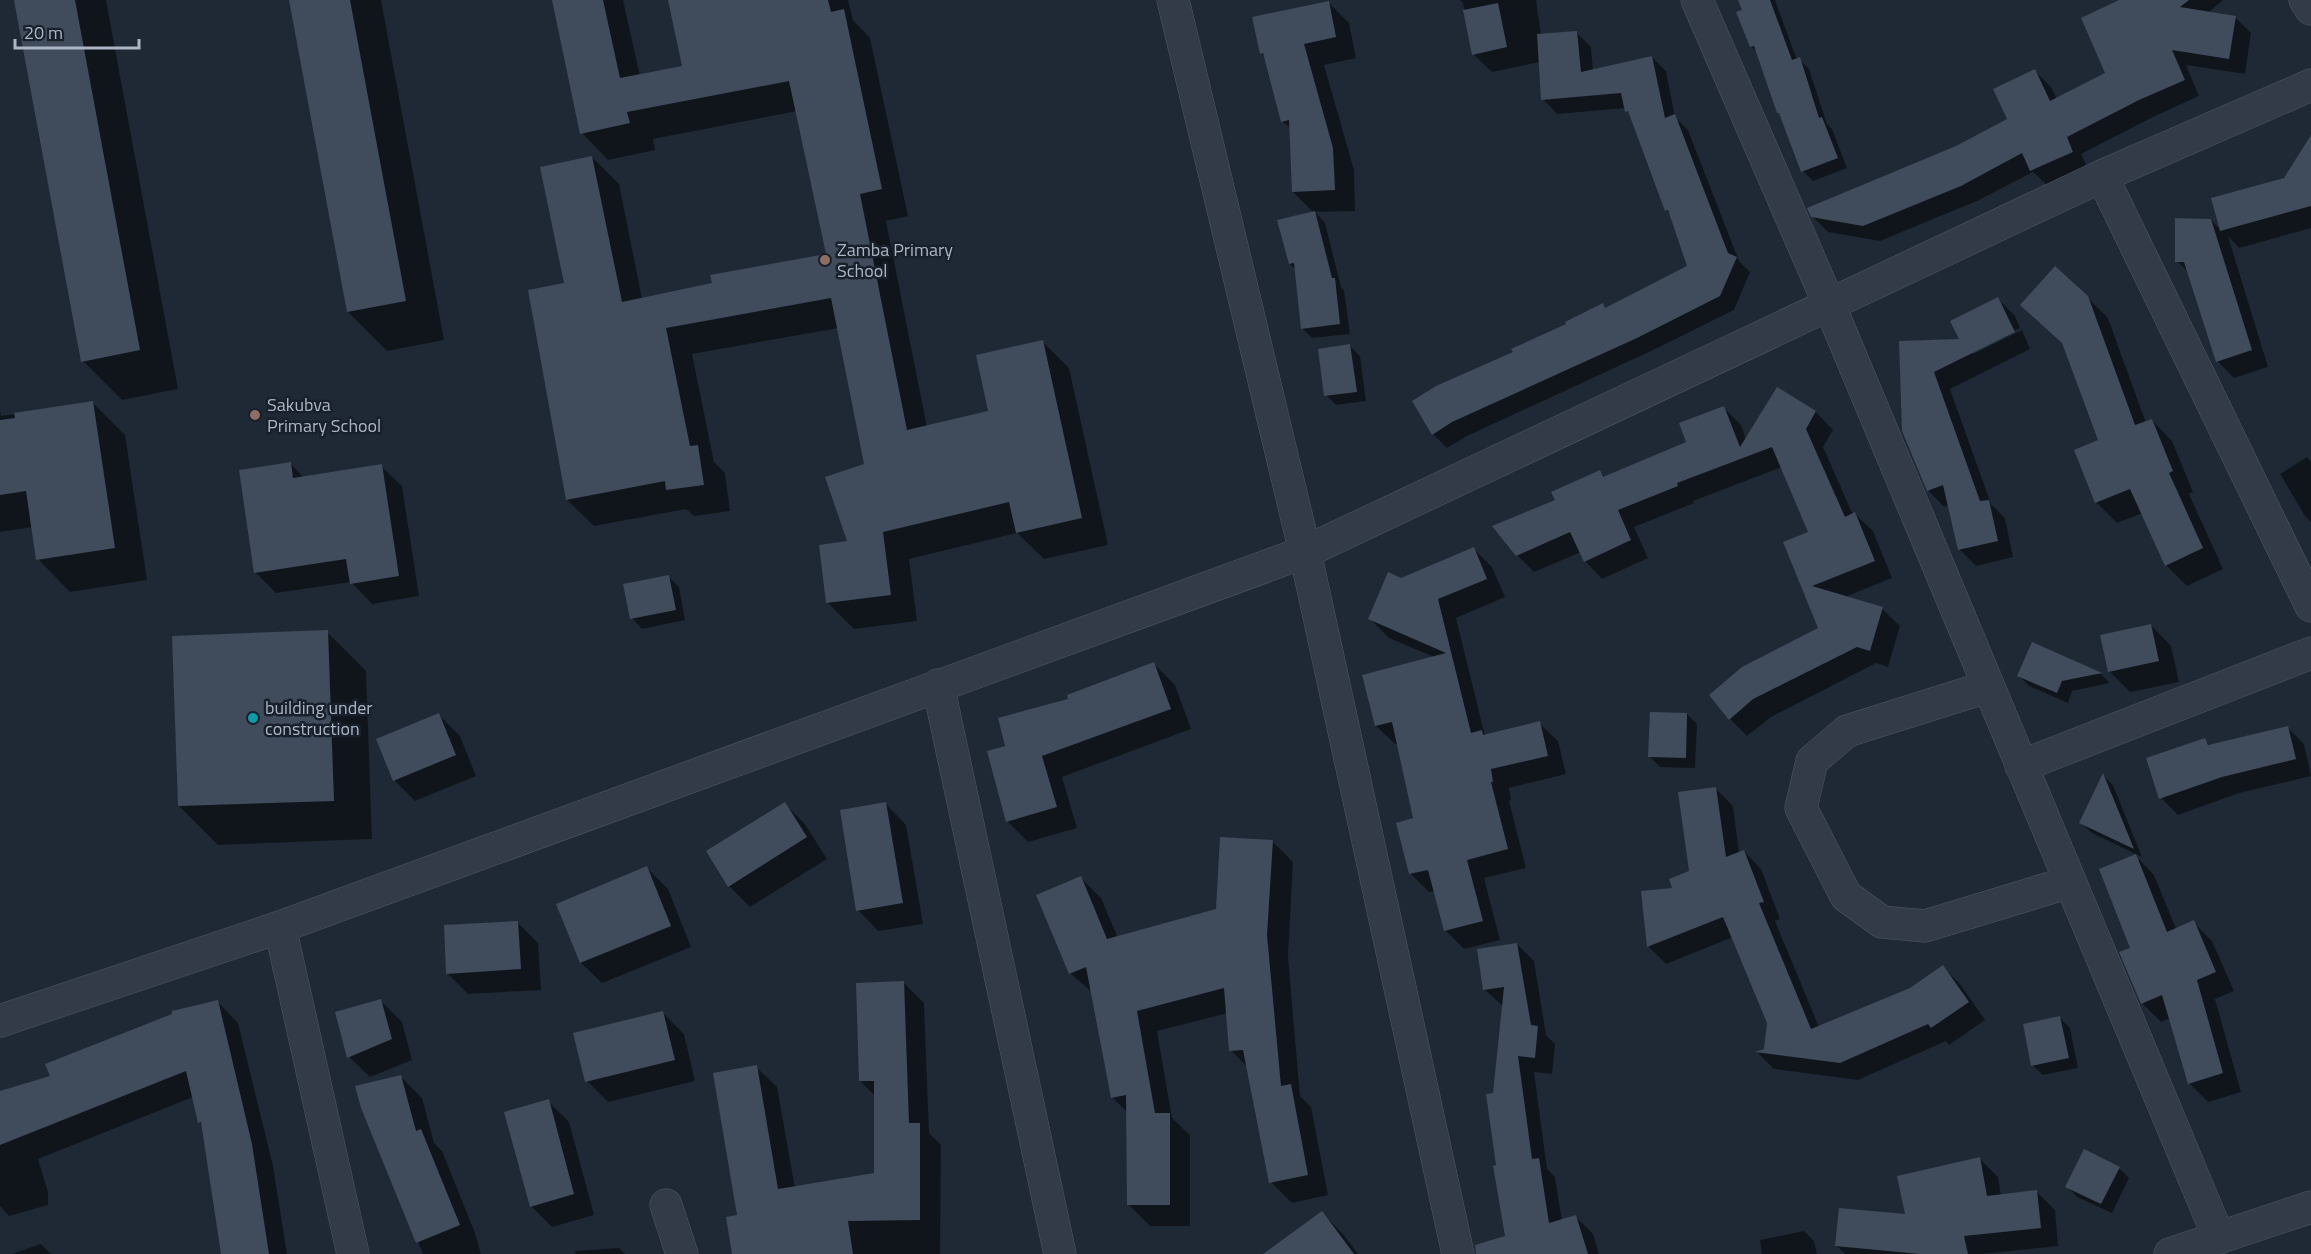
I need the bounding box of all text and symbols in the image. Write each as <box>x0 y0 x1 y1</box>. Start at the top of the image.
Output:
scale bar <box>15 12 140 50</box>
text: 20 m <box>24 19 63 46</box>
place label: Zamba Primary School <box>837 236 953 284</box>
marker: Zamba Primary School <box>818 253 832 267</box>
place label: Sakubva Primary School <box>267 391 381 439</box>
marker: Sakubva Primary School <box>248 408 262 422</box>
place label: building under construction <box>265 694 373 742</box>
marker: building under construction <box>246 711 260 725</box>

